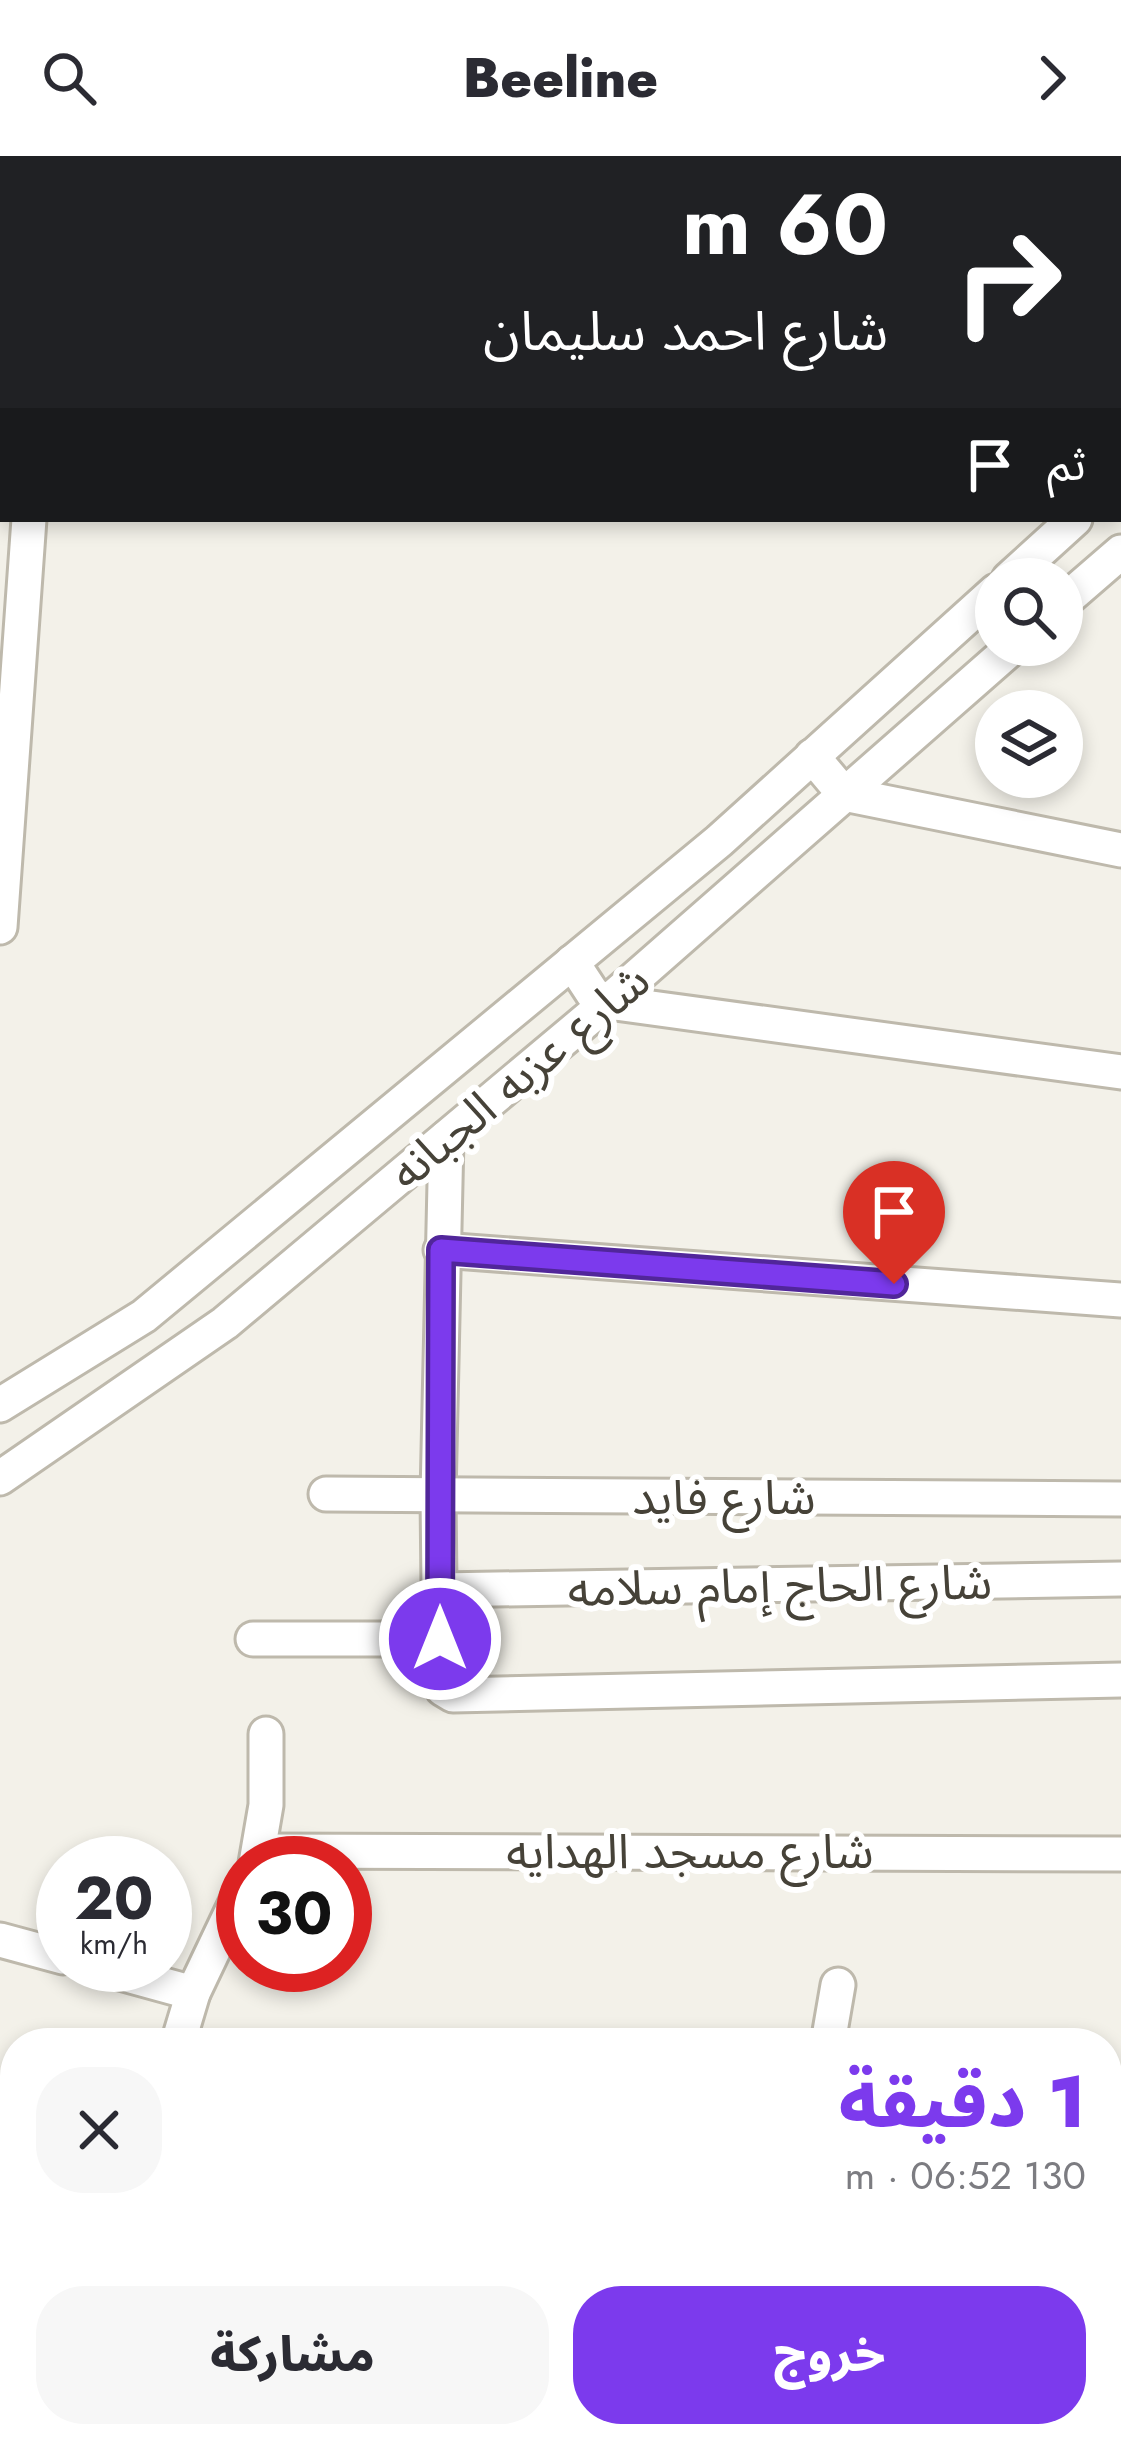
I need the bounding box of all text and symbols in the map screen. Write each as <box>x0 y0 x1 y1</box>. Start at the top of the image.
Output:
text: Beeline <box>463 39 658 117</box>
icon: search <box>36 45 102 111</box>
icon: forward <box>1019 45 1085 111</box>
text: 60 m <box>682 164 888 286</box>
icon: right <box>930 204 1086 360</box>
text: شارع احمد سليمان <box>483 292 888 370</box>
icon: arrive <box>957 432 1023 498</box>
text: ثم <box>1047 432 1086 497</box>
map controls <box>975 558 1083 798</box>
button: search <box>975 558 1083 666</box>
button: layers <box>975 690 1083 798</box>
street label: شارع عزبه الجبانه <box>374 947 665 1207</box>
pin <box>843 1161 945 1284</box>
icon: arrive <box>861 1179 927 1245</box>
street label: شارع فايد <box>632 1463 816 1533</box>
street label: شارع الحاج إمام سلامه <box>567 1547 993 1625</box>
position arrow <box>377 1576 503 1702</box>
street label: شارع مسجد الهدايه <box>506 1817 874 1887</box>
speed limit sign: 30 <box>216 1836 372 1992</box>
text: 20 <box>74 1855 154 1942</box>
text: km/h <box>80 1922 148 1965</box>
text: 1 دقيقة <box>838 2050 1086 2154</box>
button: close <box>36 2067 162 2193</box>
text: 130 m · 06:52 <box>845 2147 1086 2204</box>
button: مشاركة <box>36 2286 549 2424</box>
button: خروج <box>573 2286 1086 2424</box>

